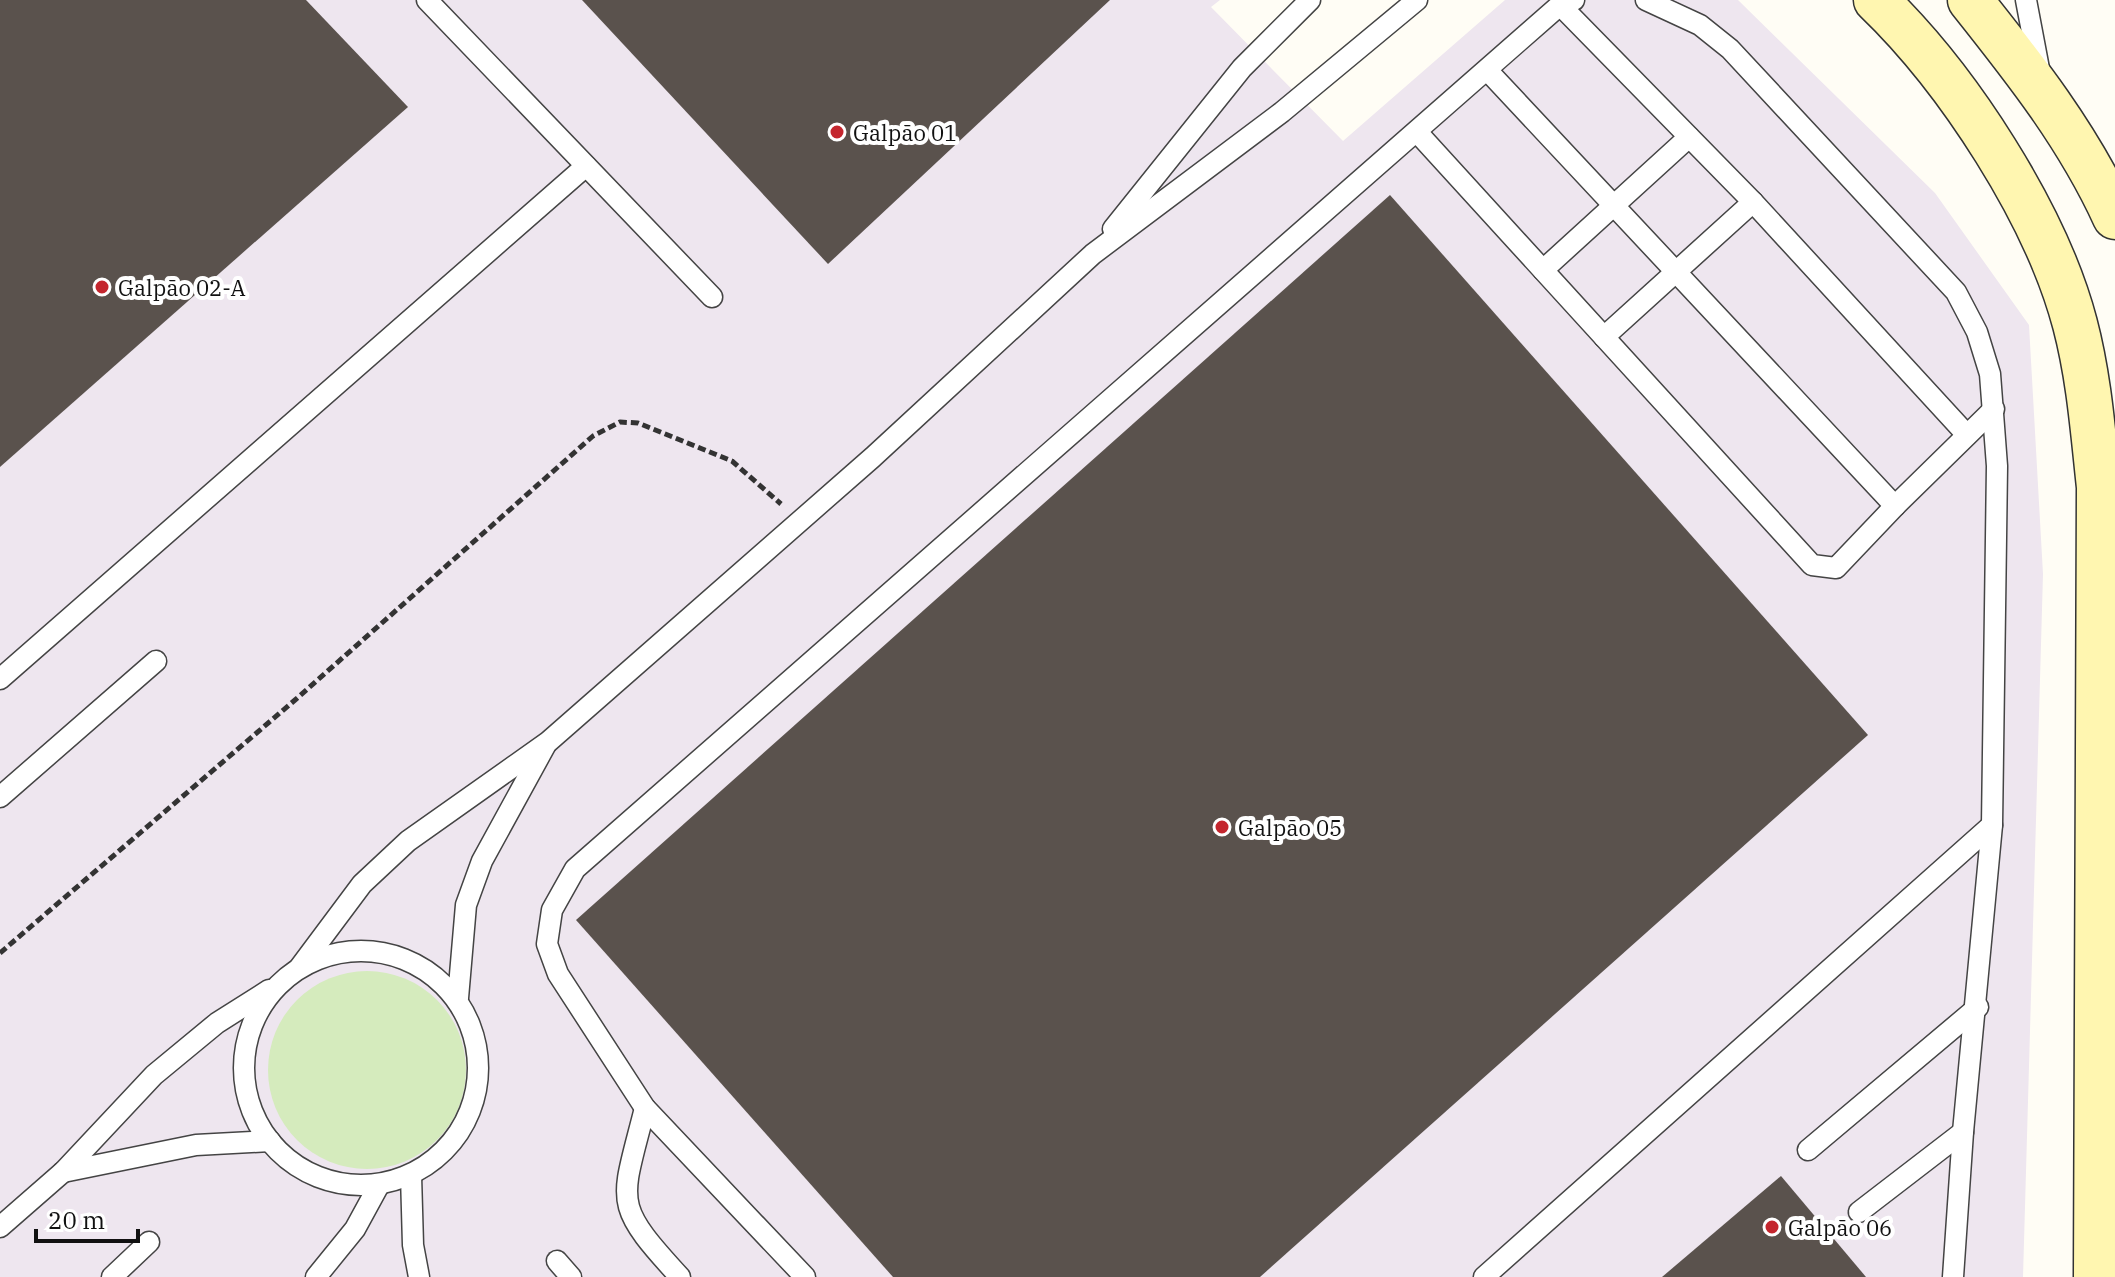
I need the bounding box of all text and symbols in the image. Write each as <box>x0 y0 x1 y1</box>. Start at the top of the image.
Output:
place label: Galpão 01 <box>853 118 957 147</box>
marker: Galpão 01 <box>828 123 846 141</box>
place label: Galpão 02-A <box>118 273 246 302</box>
marker: Galpão 02-A <box>93 278 111 296</box>
place label: Galpão 05 <box>1238 813 1342 842</box>
marker: Galpão 05 <box>1213 818 1231 836</box>
scale bar <box>36 1193 138 1243</box>
text: 20 m <box>48 1204 105 1236</box>
place label: Galpão 06 <box>1788 1213 1892 1242</box>
marker: Galpão 06 <box>1763 1218 1781 1236</box>

